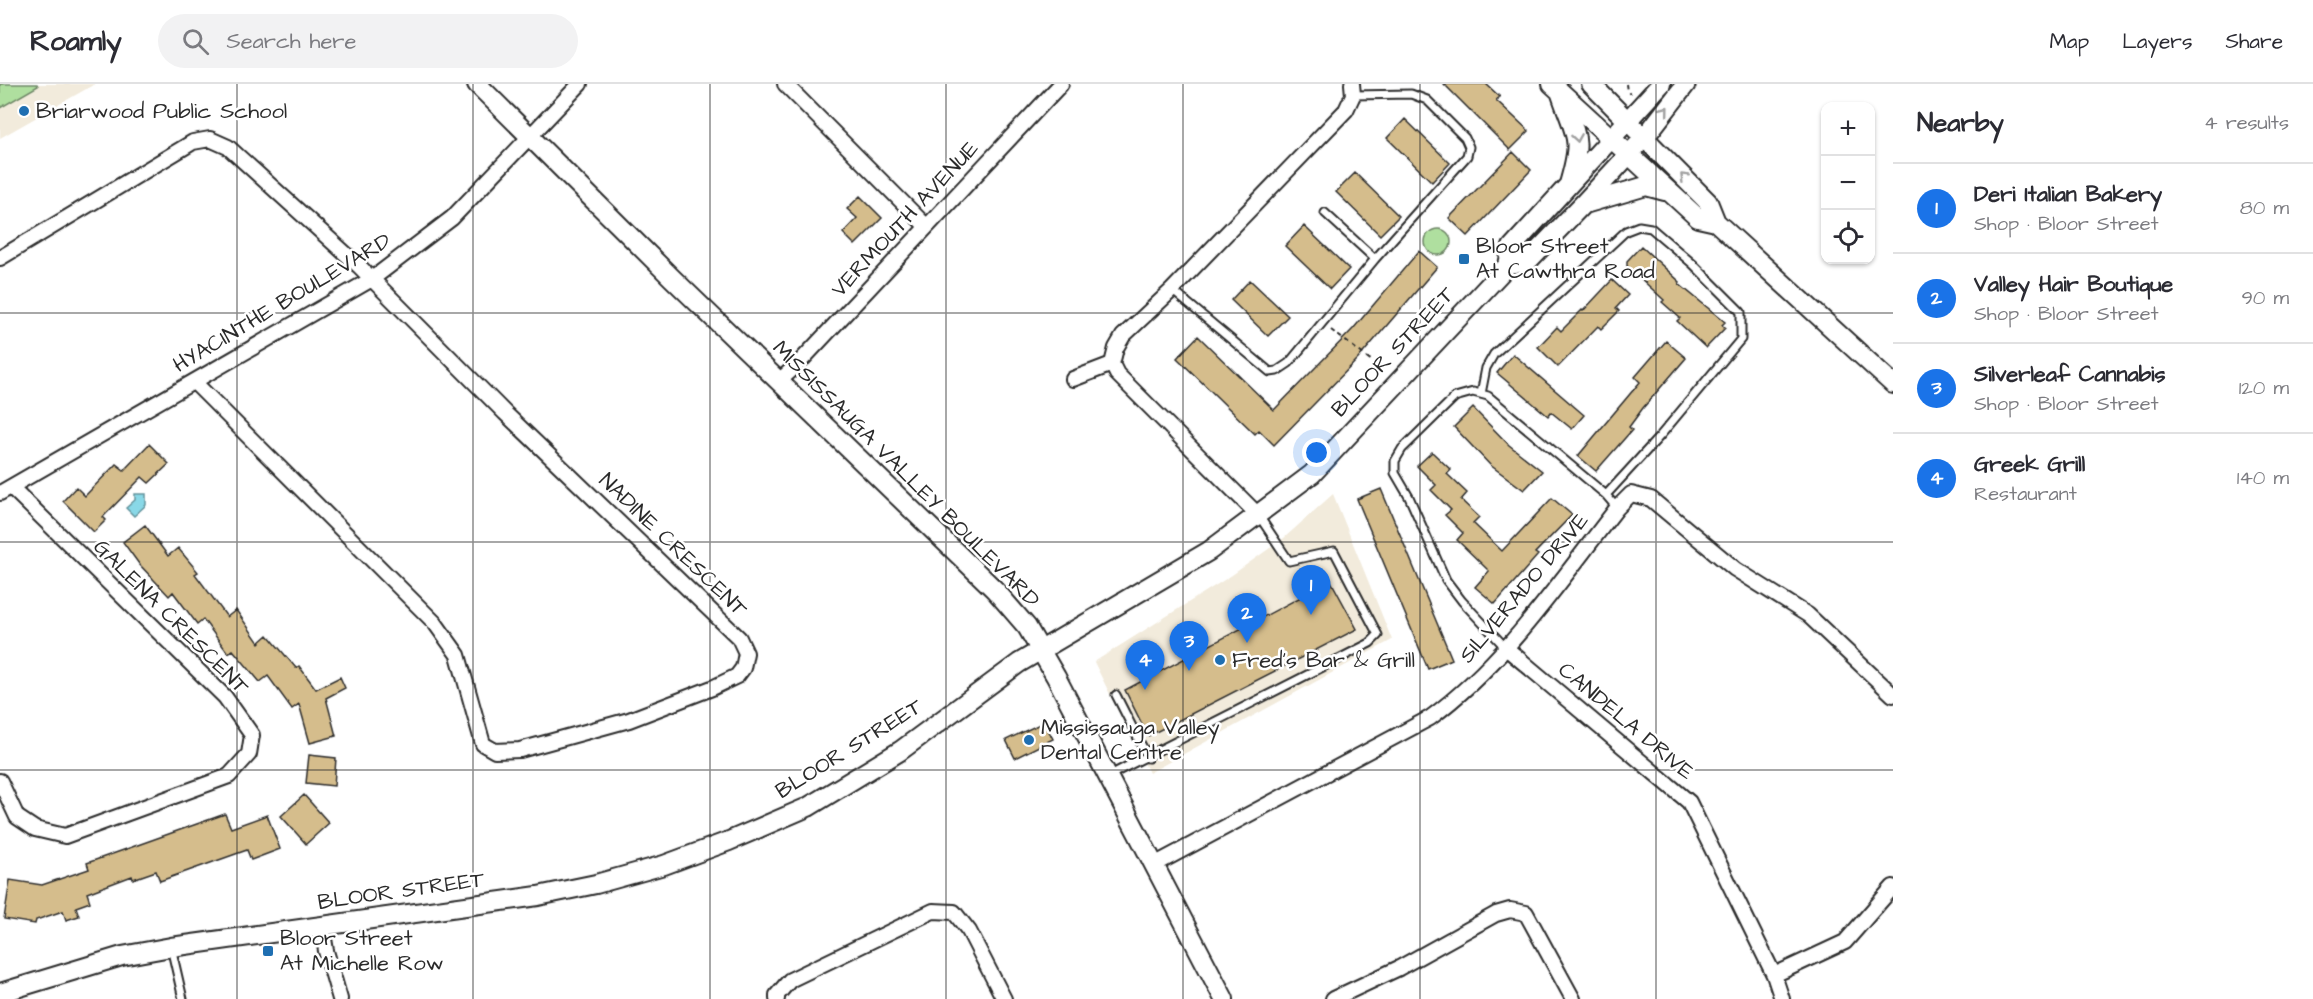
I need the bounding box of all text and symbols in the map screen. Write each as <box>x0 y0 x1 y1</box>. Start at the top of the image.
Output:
search box <box>158 14 578 68</box>
text: Roamly <box>30 22 122 61</box>
icon: search <box>179 25 212 58</box>
text: Search here <box>227 26 356 57</box>
text: Map <box>2049 27 2089 56</box>
text: Layers <box>2122 27 2192 56</box>
text: Share <box>2225 27 2283 56</box>
place label: Briarwood Public School <box>36 96 287 127</box>
map controls <box>1821 102 1875 264</box>
button: + <box>1821 102 1875 156</box>
marker: Briarwood Public School <box>17 104 31 118</box>
text: Nearby <box>1917 105 2004 141</box>
one-way arrow <box>1657 106 1668 117</box>
text: 4 results <box>2204 109 2289 137</box>
one-way arrow <box>1570 133 1582 143</box>
street label: VERMOUTH AVENUE <box>824 134 986 304</box>
button: − <box>1821 156 1875 210</box>
one-way arrow <box>1680 174 1691 185</box>
text: Deri Italian Bakery <box>1974 179 2162 210</box>
text: 1 <box>1935 194 1938 222</box>
text: 80 m <box>2240 194 2289 222</box>
button: locate <box>1821 210 1875 264</box>
text: Shop · Bloor Street <box>1974 210 2159 238</box>
street label: HYACINTHE BOULEVARD <box>167 225 397 381</box>
place label: Bloor Street At Cawthra Road <box>1476 231 1655 287</box>
marker: Bloor Street At Cawthra Road <box>1457 252 1471 266</box>
text: Valley Hair Boutique <box>1974 269 2173 300</box>
street label: BLOOR STREET <box>1324 280 1462 424</box>
text: 2 <box>1931 284 1942 312</box>
text: 90 m <box>2241 284 2289 312</box>
text: Shop · Bloor Street <box>1974 300 2159 328</box>
street label: MISSISSAUGA VALLEY BOULEVARD <box>765 333 1047 615</box>
text: Silverleaf Cannabis <box>1974 359 2166 390</box>
text: 3 <box>1931 374 1942 402</box>
text: 120 m <box>2239 374 2289 402</box>
text: Shop · Bloor Street <box>1974 390 2159 418</box>
your location <box>1302 438 1331 467</box>
text: Greek Grill <box>1974 449 2085 480</box>
text: 4 <box>1930 464 1943 492</box>
text: 140 m <box>2237 464 2289 492</box>
street label: NADINE CRESCENT <box>592 466 754 624</box>
text: Restaurant <box>1974 480 2077 508</box>
street label: SILVERADO DRIVE <box>1452 506 1596 670</box>
street label: GALENA CRESCENT <box>86 532 256 702</box>
pin: 1 <box>1292 566 1330 615</box>
pin: 2 <box>1228 594 1266 643</box>
pin: 3 <box>1170 622 1208 671</box>
pin: 4 <box>1126 640 1164 690</box>
place label: Fred's Bar & Grill <box>1232 645 1415 676</box>
marker: Fred's Bar & Grill <box>1213 653 1227 667</box>
street label: CANDELA DRIVE <box>1551 655 1701 787</box>
street label: BLOOR STREET <box>769 691 929 807</box>
place label: Mississauga Valley Dental Centre <box>1041 712 1220 768</box>
marker: Mississauga Valley Dental Centre <box>1022 733 1036 747</box>
street label: BLOOR STREET <box>316 864 487 918</box>
place label: Bloor Street At Michelle Row <box>280 923 444 979</box>
marker: Bloor Street At Michelle Row <box>261 944 275 958</box>

